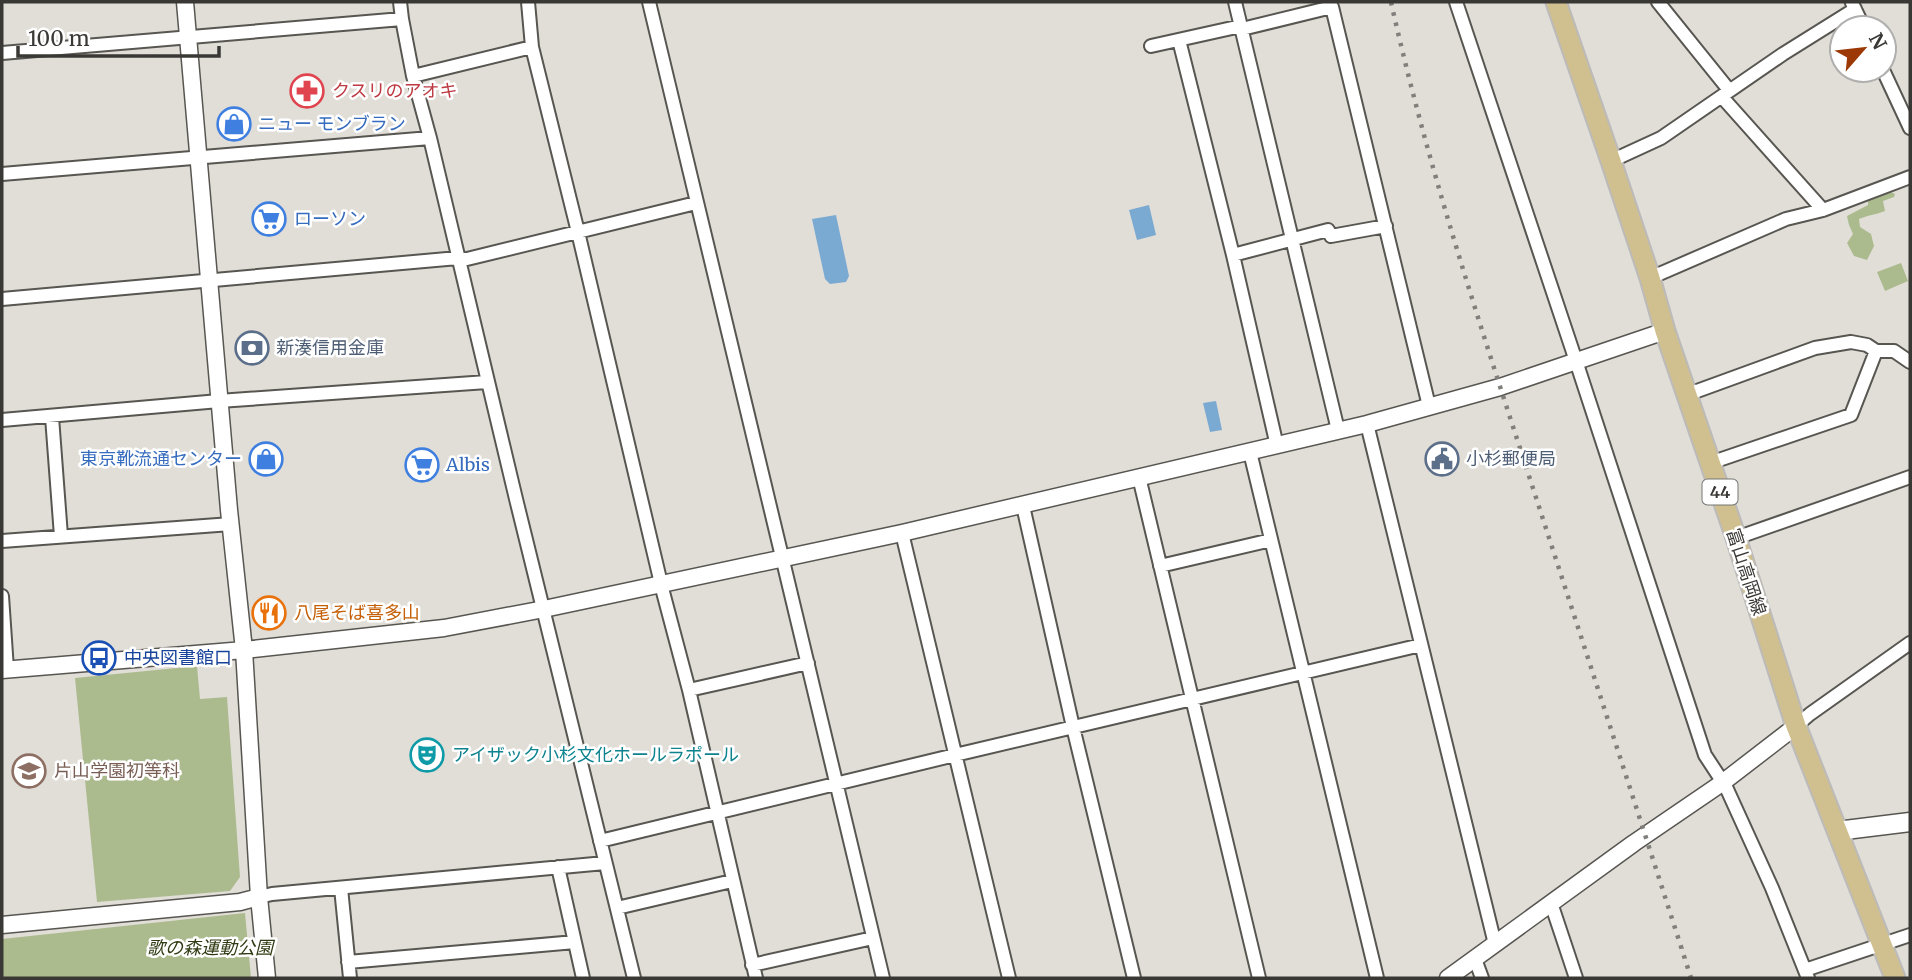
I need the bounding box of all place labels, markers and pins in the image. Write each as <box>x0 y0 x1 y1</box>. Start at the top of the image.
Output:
pharmacy icon: クスリのアオキ <box>288 72 326 110</box>
place label: クスリのアオキ <box>332 79 457 102</box>
shop icon: ニュー モンブラン <box>215 105 253 143</box>
place label: ニュー モンブラン <box>258 112 406 135</box>
supermarket icon: ローソン <box>250 200 288 238</box>
place label: ローソン <box>294 207 366 230</box>
bank icon: 新湊信用金庫 <box>233 329 271 367</box>
place label: 新湊信用金庫 <box>276 336 384 359</box>
shop icon: 東京靴流通センター <box>247 440 285 478</box>
public building icon: 小杉郵便局 <box>1423 440 1461 478</box>
supermarket icon: Albis <box>403 446 441 484</box>
place label: 東京靴流通センター <box>80 447 242 470</box>
place label: 小杉郵便局 <box>1466 447 1556 470</box>
place label: Albis <box>445 453 490 476</box>
restaurant icon: 八尾そば喜多山 <box>250 594 288 632</box>
place label: 八尾そば喜多山 <box>294 601 420 624</box>
bus stop icon: 中央図書館口 <box>80 639 118 677</box>
place label: 中央図書館口 <box>124 646 232 669</box>
theatre icon: アイザック小杉文化ホールラポール <box>408 736 446 774</box>
place label: アイザック小杉文化ホールラポール <box>452 743 739 766</box>
school or university icon: 片山学園初等科 <box>10 752 48 790</box>
place label: 片山学園初等科 <box>54 759 180 782</box>

